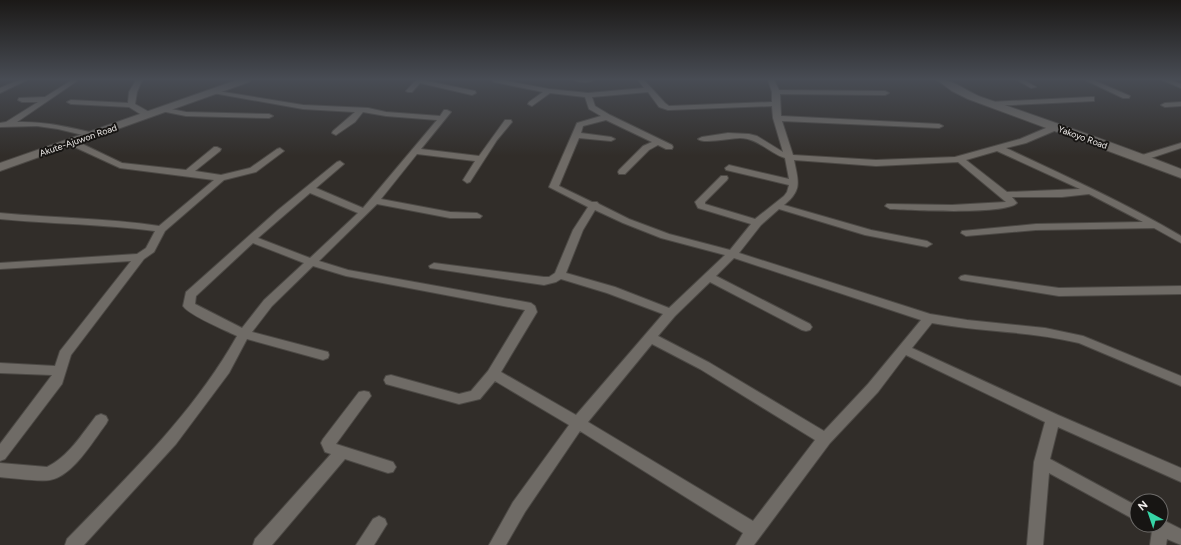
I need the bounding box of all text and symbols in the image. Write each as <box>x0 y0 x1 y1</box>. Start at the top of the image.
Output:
street label: Akute-Ajuwon Road <box>38 122 118 158</box>
street label: Yakoyo Road <box>1057 123 1109 151</box>
north arrow <box>1129 493 1169 533</box>
text: N <box>1135 498 1150 513</box>

